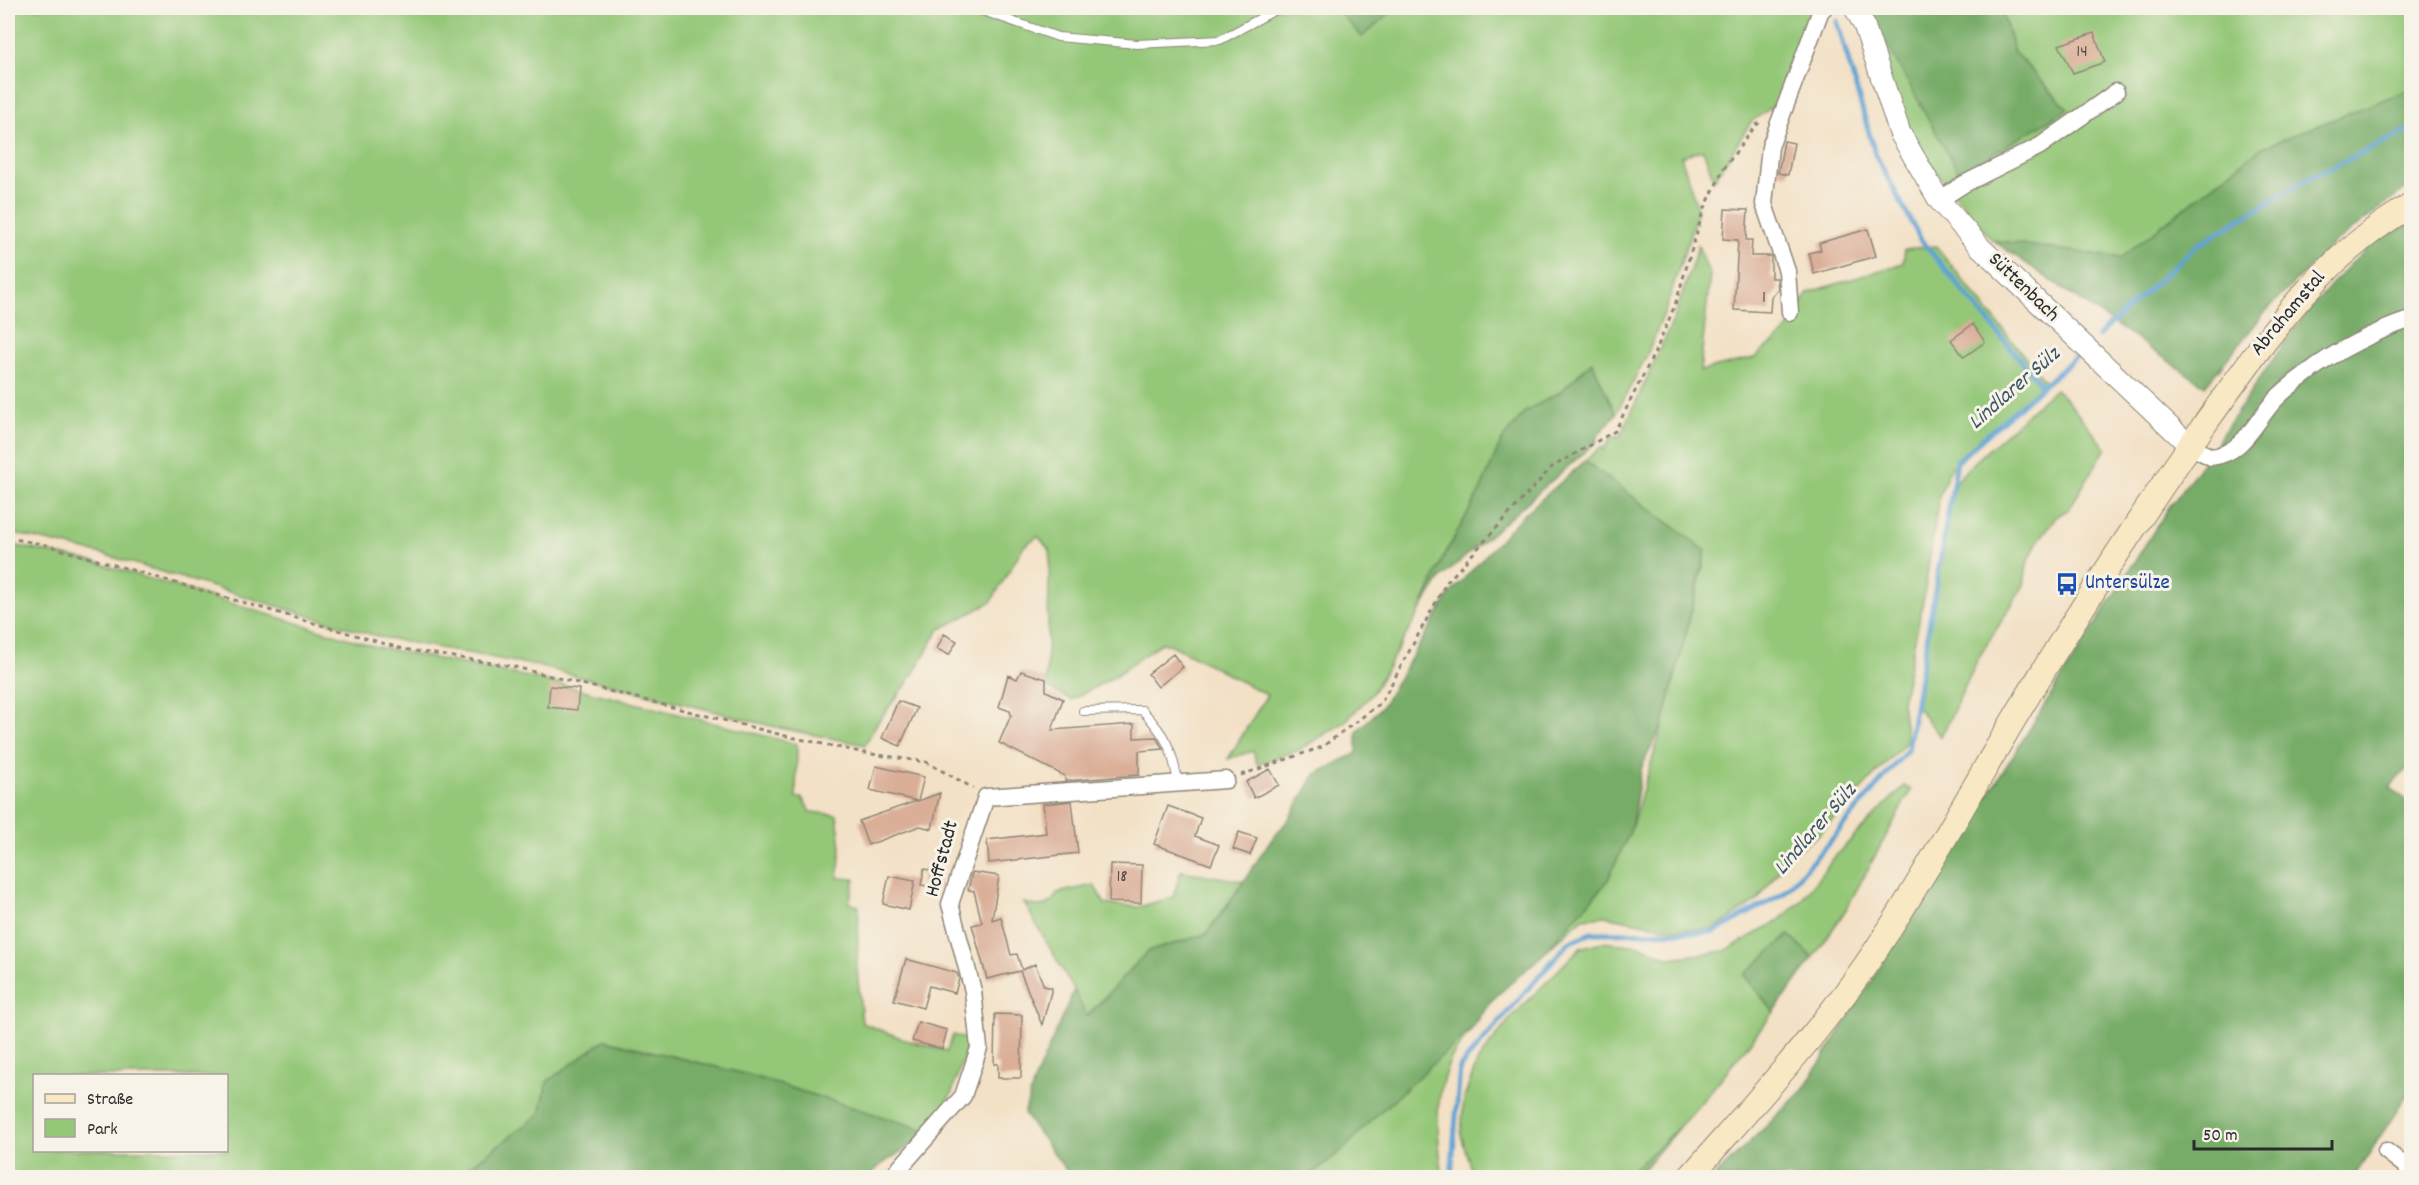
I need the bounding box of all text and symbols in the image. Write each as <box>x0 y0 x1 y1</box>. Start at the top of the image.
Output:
house number: 14 <box>2076 40 2088 65</box>
street label: Süttenbach <box>1980 246 2066 330</box>
street label: Abrahamstal <box>2244 265 2334 363</box>
house number: 1 <box>1762 286 1766 311</box>
water label: Lindlarer Sülz <box>1962 339 2069 438</box>
place label: Untersülze <box>2085 569 2170 599</box>
bus stop icon: Untersülze <box>2054 571 2080 597</box>
water label: Lindlarer Sülz <box>1767 776 1866 883</box>
street label: Hoffstadt <box>918 817 968 901</box>
house number: 18 <box>1116 865 1128 890</box>
legend <box>33 1074 228 1152</box>
text: Straße <box>87 1088 133 1113</box>
scale bar <box>2194 1113 2332 1151</box>
text: Park <box>87 1118 118 1143</box>
text: 50 m <box>2203 1124 2238 1149</box>

